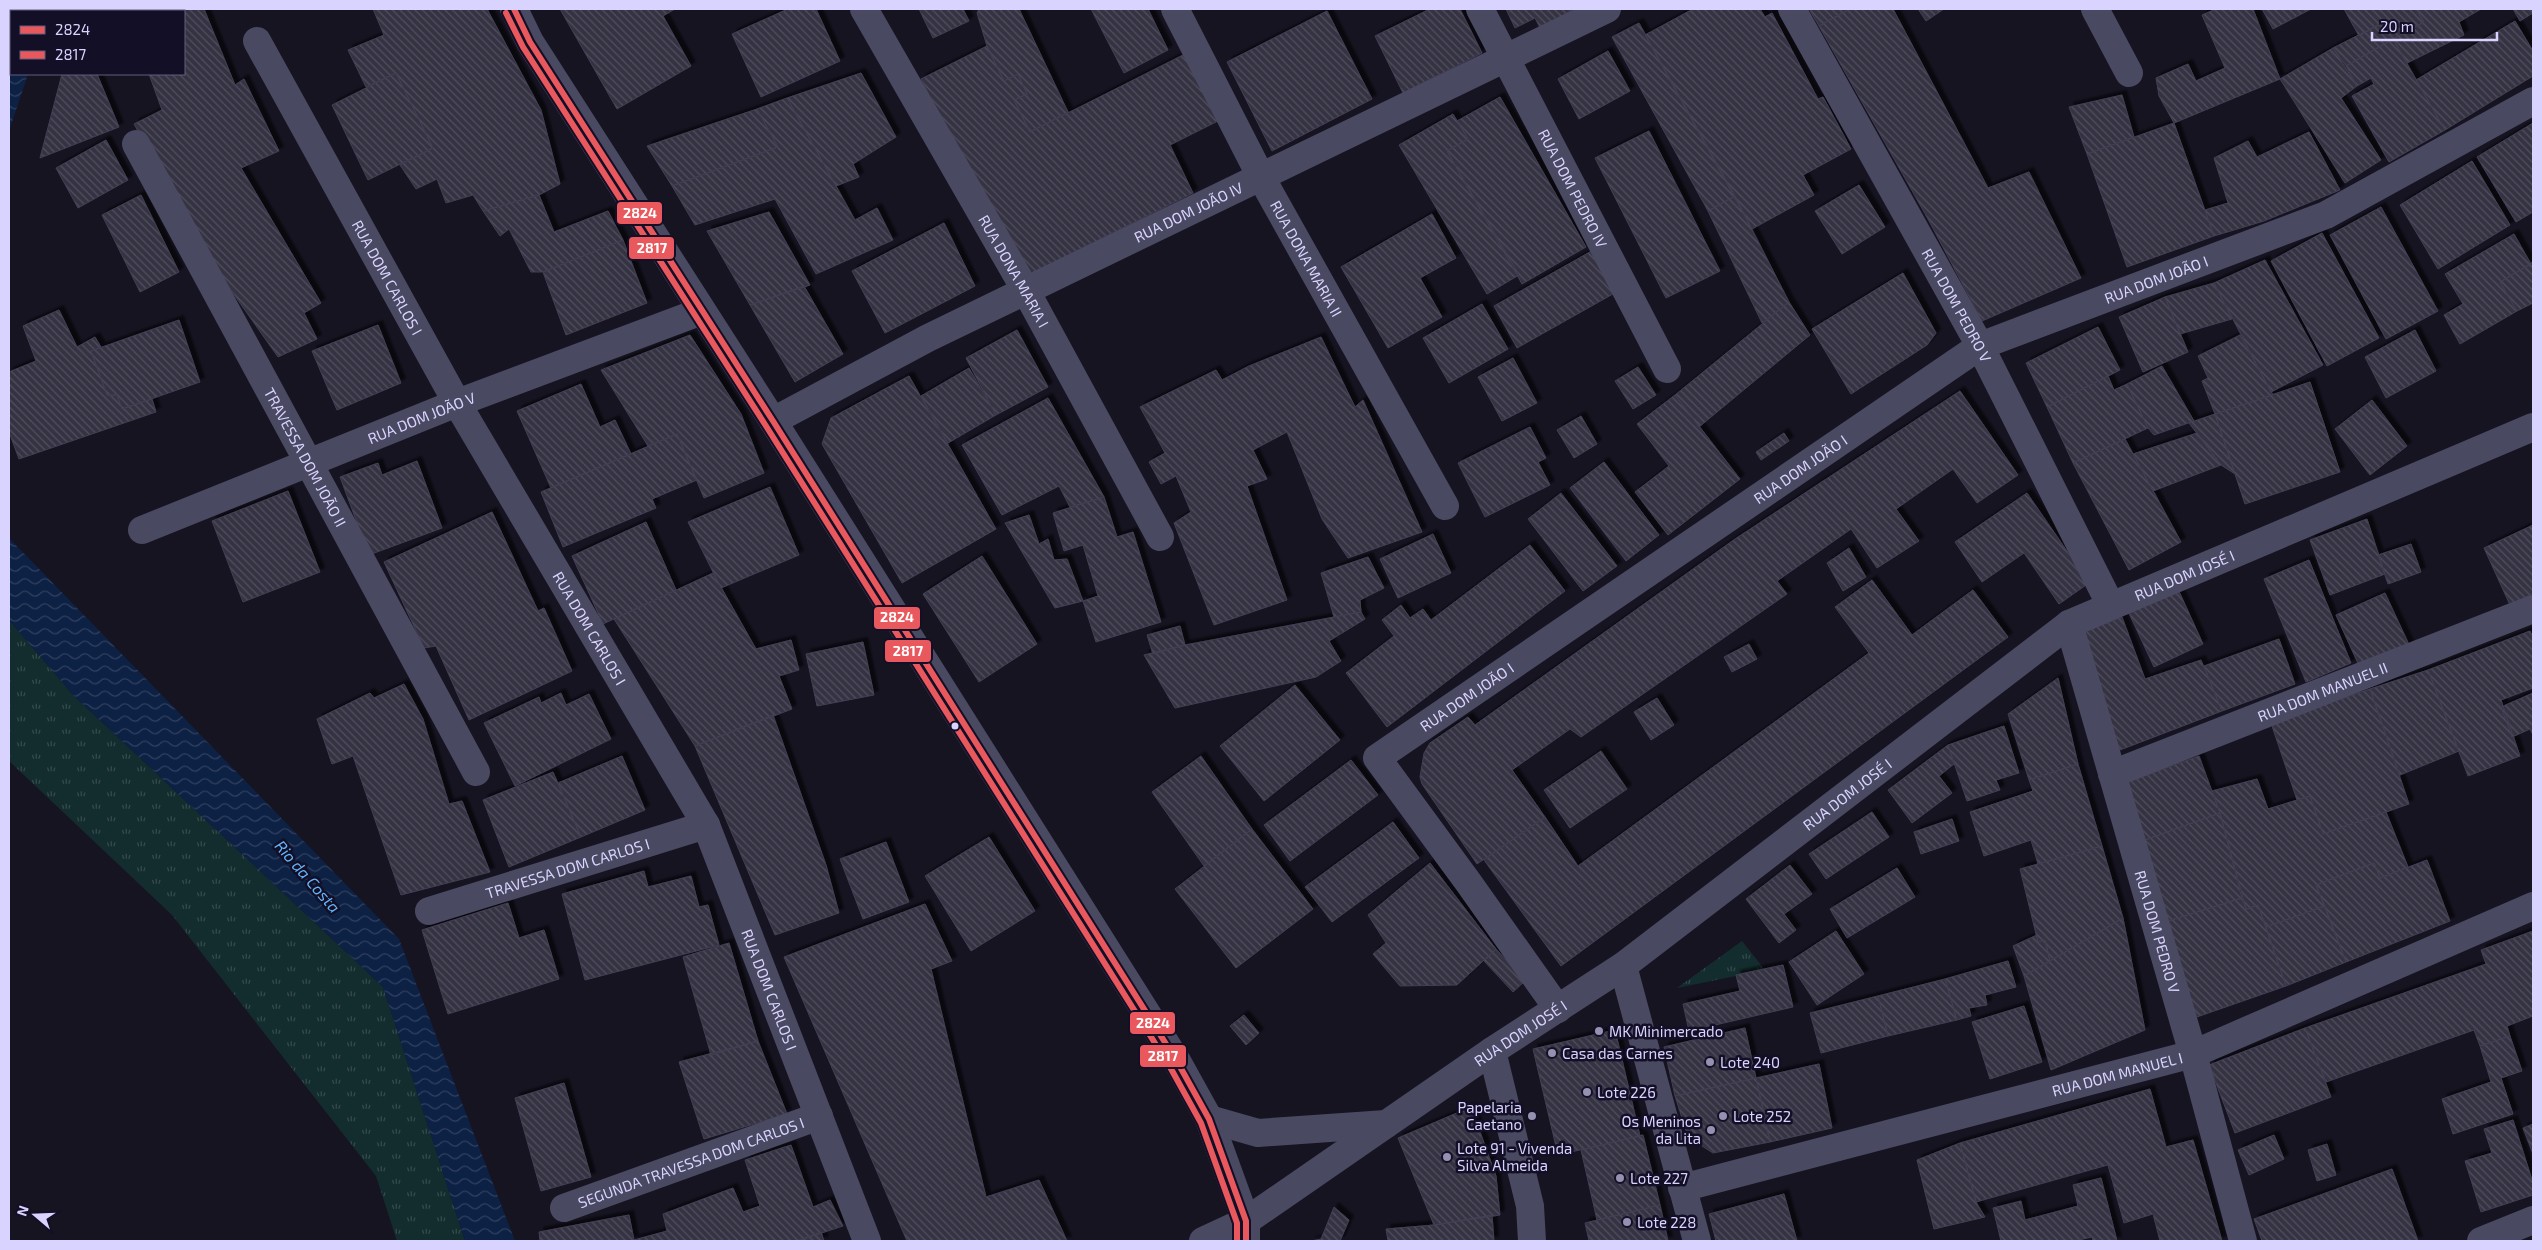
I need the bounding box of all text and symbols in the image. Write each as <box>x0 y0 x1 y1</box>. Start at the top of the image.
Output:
legend <box>10 10 185 75</box>
scale bar <box>2372 10 2497 42</box>
text: 20 m <box>2380 17 2414 35</box>
text: 2824 <box>55 20 90 38</box>
text: 2817 <box>55 45 87 63</box>
street label: RUA DOM PEDRO IV <box>1535 126 1611 251</box>
street label: RUA DOM JOÃO IV <box>1131 178 1246 246</box>
street label: RUA DONA MARIA II <box>1267 197 1346 320</box>
line badge: 2824 <box>616 201 663 225</box>
text: 2824 <box>623 204 657 221</box>
street label: RUA DONA MARIA I <box>975 212 1053 330</box>
street label: RUA DOM CARLOS I <box>349 217 427 338</box>
line badge: 2817 <box>628 236 675 260</box>
text: 2817 <box>637 239 668 256</box>
street label: RUA DOM PEDRO V <box>1918 245 1995 365</box>
street label: RUA DOM JOÃO I <box>2102 252 2210 307</box>
street label: TRAVESSA DOM JOÃO II <box>261 384 350 530</box>
street label: RUA DOM JOÃO V <box>365 388 477 447</box>
street label: RUA DOM JOÃO I <box>1750 431 1850 507</box>
street label: RUA DOM JOSÉ I <box>2132 546 2237 604</box>
street label: RUA DOM CARLOS I <box>549 568 630 688</box>
line badge: 2824 <box>873 606 921 630</box>
text: 2824 <box>880 608 914 625</box>
line badge: 2817 <box>884 639 932 663</box>
text: 2817 <box>893 642 924 659</box>
street label: RUA DOM JOÃO I <box>1416 658 1517 735</box>
street label: RUA DOM MANUEL II <box>2255 658 2390 725</box>
unlabelled marker <box>950 721 960 731</box>
street label: RUA DOM JOSÉ I <box>1799 754 1895 834</box>
street label: TRAVESSA DOM CARLOS I <box>483 834 652 902</box>
water label: Rio da Costa <box>271 836 345 916</box>
street label: RUA DOM PEDRO V <box>2131 868 2184 995</box>
street label: RUA DOM CARLOS I <box>738 926 801 1053</box>
street label: RUA DOM JOSÉ I <box>1470 996 1570 1070</box>
line badge: 2824 <box>1129 1011 1176 1035</box>
text: 2824 <box>1136 1014 1170 1031</box>
place label: MK Minimercado <box>1609 1022 1723 1040</box>
marker: MK Minimercado <box>1593 1025 1605 1037</box>
line badge: 2817 <box>1139 1044 1187 1068</box>
place label: Casa das Carnes <box>1562 1044 1673 1062</box>
text: 2817 <box>1148 1047 1179 1064</box>
marker: Casa das Carnes <box>1546 1047 1558 1059</box>
street label: RUA DOM MANUEL I <box>2050 1048 2184 1100</box>
place label: Lote 240 <box>1720 1053 1780 1071</box>
marker: Lote 240 <box>1704 1056 1716 1068</box>
place label: Lote 226 <box>1597 1083 1656 1101</box>
marker: Lote 226 <box>1581 1086 1593 1098</box>
place label: Papelaria Caetano <box>1458 1098 1522 1133</box>
place label: Lote 252 <box>1733 1107 1791 1125</box>
marker: Papelaria Caetano <box>1526 1110 1538 1122</box>
marker: Lote 252 <box>1717 1110 1729 1122</box>
place label: Os Meninos da Lita <box>1622 1112 1701 1147</box>
street label: SEGUNDA TRAVESSA DOM CARLOS I <box>575 1113 807 1211</box>
marker: Os Meninos da Lita <box>1705 1124 1717 1136</box>
place label: Lote 91 - Vivenda Silva Almeida <box>1457 1139 1572 1174</box>
marker: Lote 91 - Vivenda Silva Almeida <box>1441 1151 1453 1163</box>
place label: Lote 227 <box>1630 1169 1688 1187</box>
marker: Lote 227 <box>1614 1172 1626 1184</box>
north arrow <box>10 1190 60 1240</box>
text: N <box>13 1203 32 1218</box>
place label: Lote 228 <box>1637 1213 1696 1231</box>
marker: Lote 228 <box>1621 1216 1633 1228</box>

